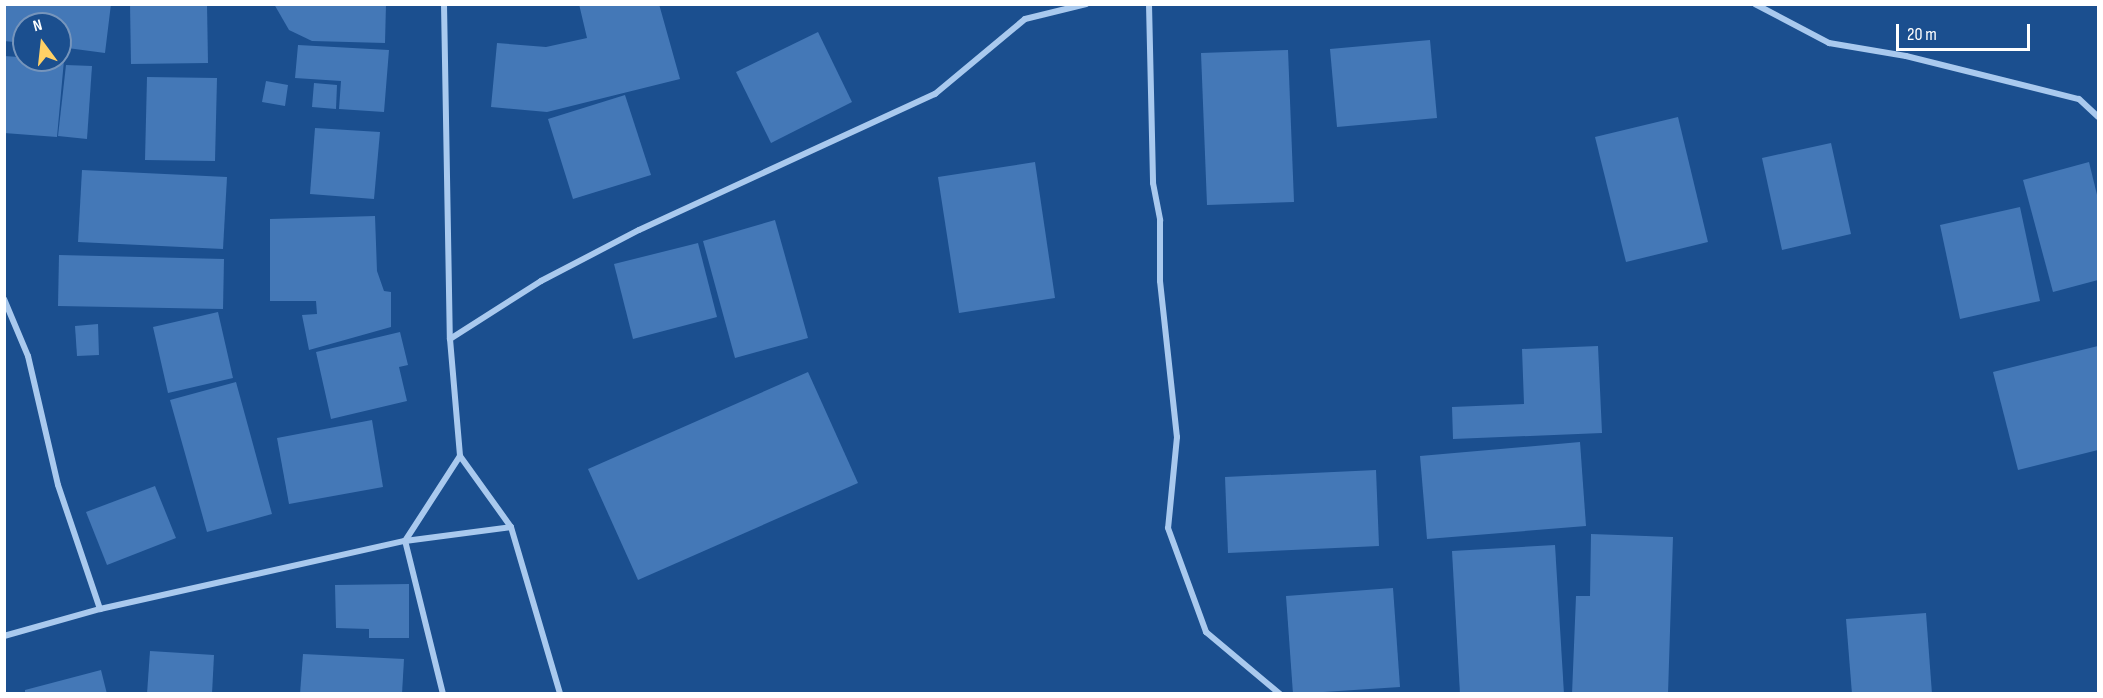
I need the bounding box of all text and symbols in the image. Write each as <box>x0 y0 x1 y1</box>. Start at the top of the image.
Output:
north arrow <box>12 12 72 72</box>
scale bar <box>1899 12 2032 50</box>
text: N <box>31 16 44 36</box>
text: 20 m <box>1907 24 1937 45</box>

